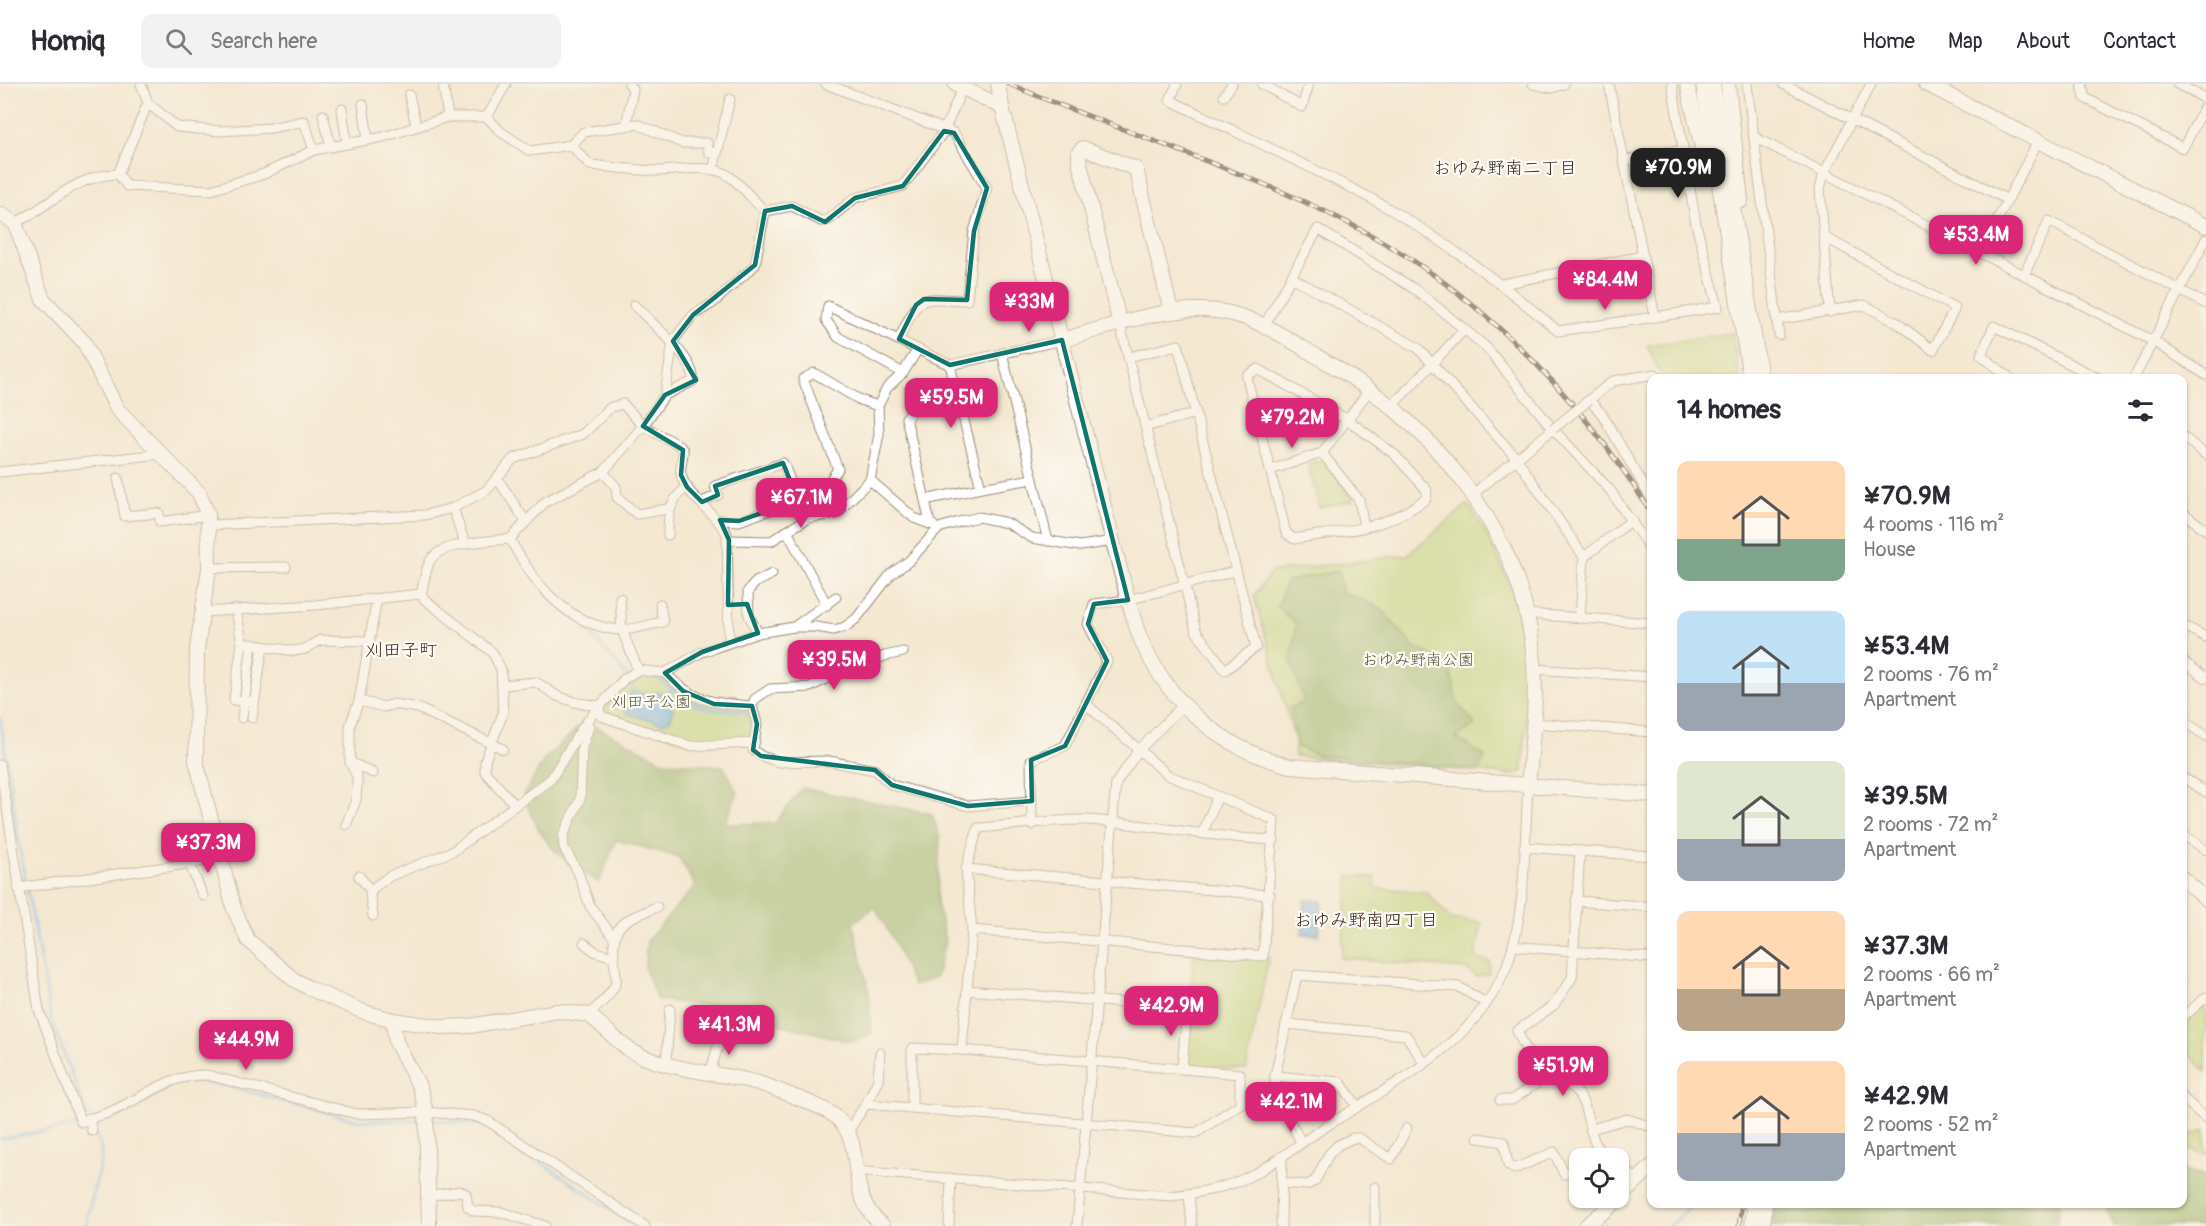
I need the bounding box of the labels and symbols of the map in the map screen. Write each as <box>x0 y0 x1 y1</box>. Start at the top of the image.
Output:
pin: ¥70.9M <box>1629 148 1727 199</box>
district label: おゆみ野南二丁目 <box>1433 157 1577 180</box>
pin: ¥53.4M <box>1927 215 2025 266</box>
pin: ¥84.4M <box>1556 260 1654 311</box>
pin: ¥33M <box>993 282 1065 333</box>
pin: ¥59.5M <box>902 378 1000 429</box>
pin: ¥79.2M <box>1243 398 1341 449</box>
pin: ¥67.1M <box>752 478 850 529</box>
district label: 刈田子町 <box>365 639 437 662</box>
pin: ¥39.5M <box>785 640 883 691</box>
park label: おゆみ野南公園 <box>1362 650 1474 670</box>
park label: 刈田子公園 <box>611 692 691 712</box>
pin: ¥37.3M <box>159 823 257 874</box>
district label: おゆみ野南四丁目 <box>1294 909 1438 932</box>
pin: ¥42.9M <box>1122 986 1220 1037</box>
pin: ¥41.3M <box>680 1005 778 1056</box>
pin: ¥44.9M <box>197 1020 295 1071</box>
pin: ¥51.9M <box>1514 1046 1612 1097</box>
pin: ¥42.1M <box>1242 1082 1340 1133</box>

